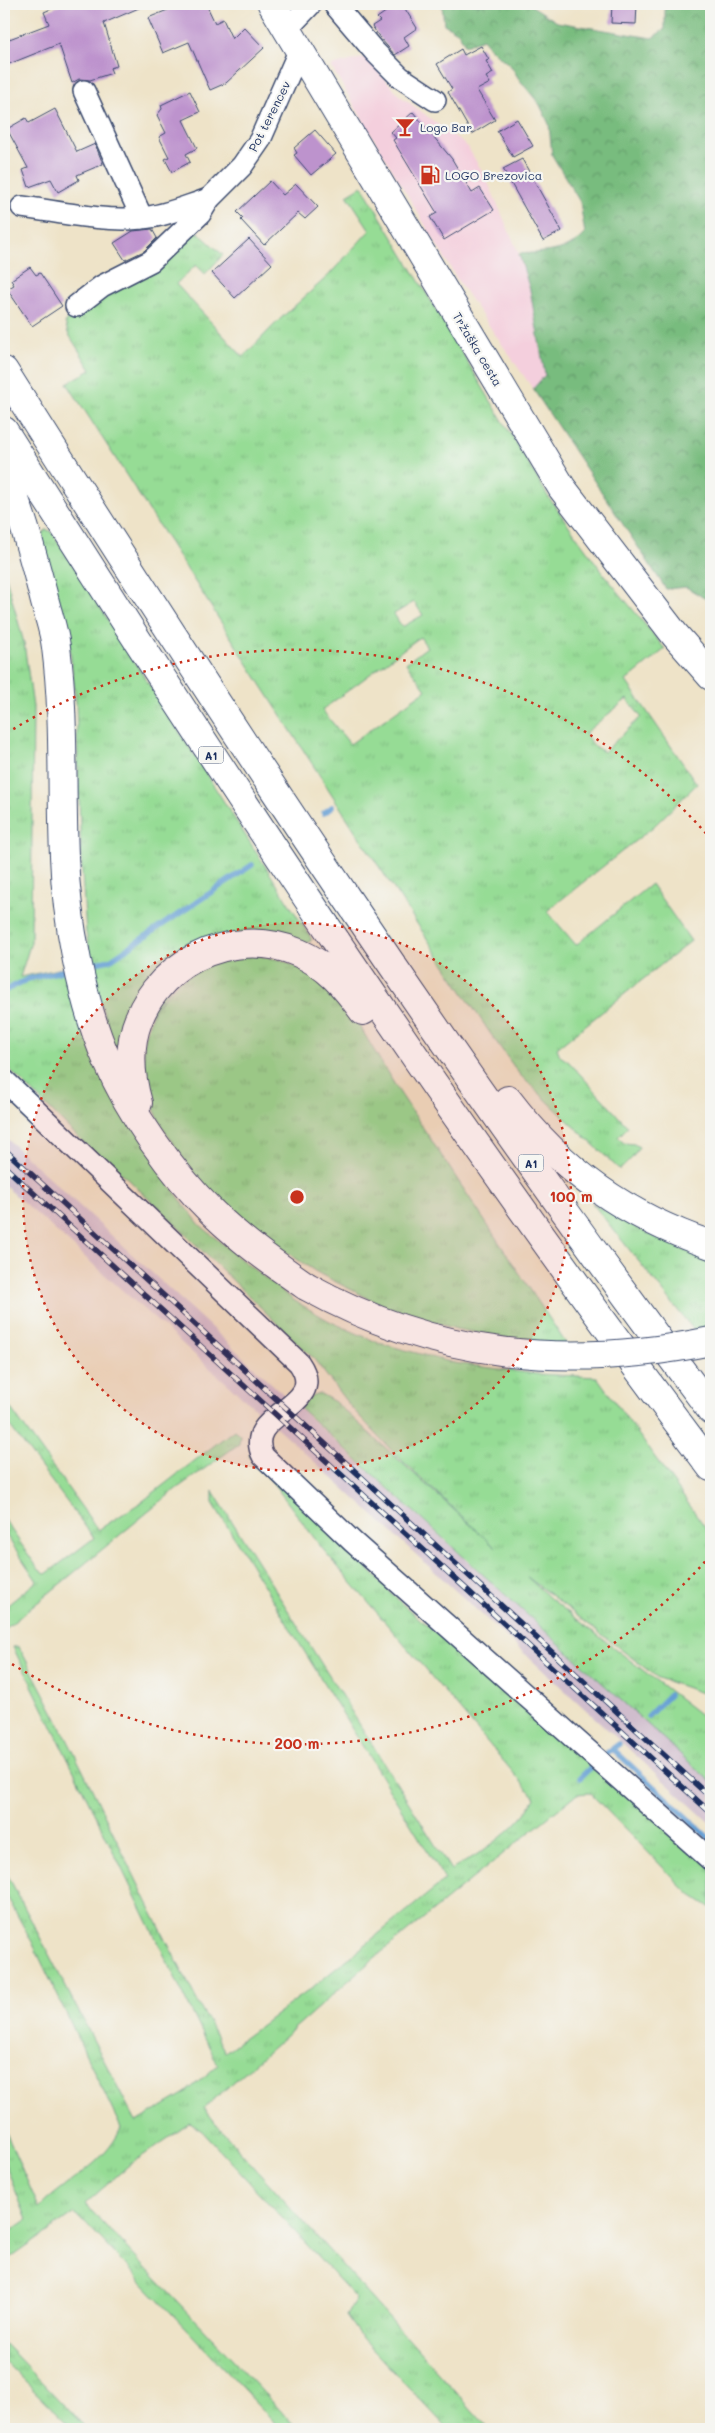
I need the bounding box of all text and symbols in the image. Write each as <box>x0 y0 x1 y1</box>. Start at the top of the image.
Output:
street label: Pot terencev <box>244 78 294 154</box>
bar icon: Logo Bar <box>394 116 416 138</box>
place label: Logo Bar <box>420 119 472 135</box>
fuel station icon: LOGO Brezovica <box>419 164 441 186</box>
place label: LOGO Brezovica <box>445 167 542 183</box>
street label: Tržaška cesta <box>450 309 506 389</box>
road number: A1 <box>198 746 224 764</box>
road number: A1 <box>518 1154 544 1172</box>
text: 100 m <box>549 1186 593 1206</box>
centre of rings <box>288 1188 306 1206</box>
text: 200 m <box>275 1733 320 1753</box>

